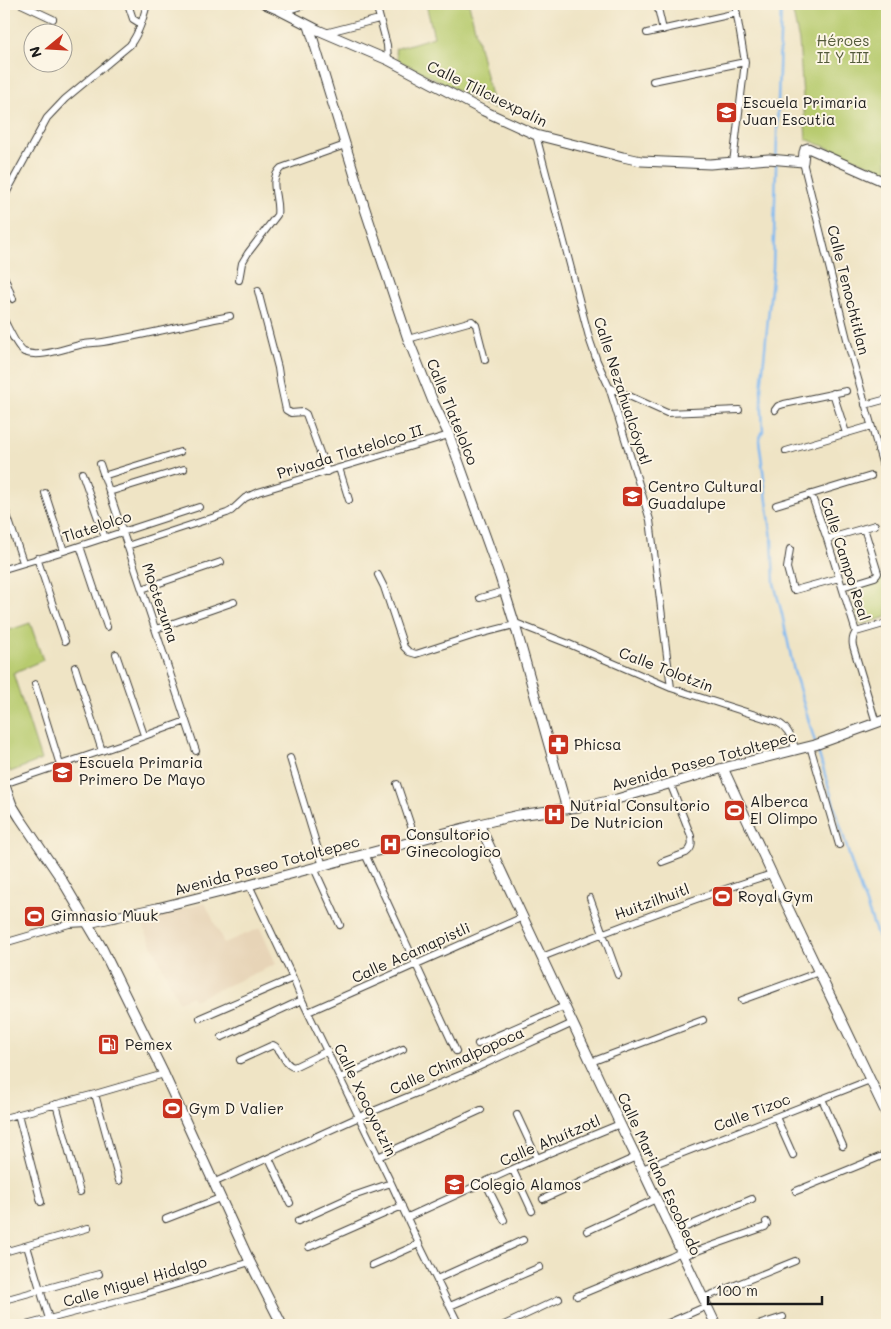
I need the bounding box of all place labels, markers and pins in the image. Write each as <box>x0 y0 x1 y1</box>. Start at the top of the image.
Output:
place label: Escuela Primaria Juan Escutia <box>743 92 867 129</box>
school or university icon: Escuela Primaria Juan Escutia <box>715 100 739 124</box>
place label: Centro Cultural Guadalupe <box>648 476 762 513</box>
school or university icon: Centro Cultural Guadalupe <box>620 484 644 508</box>
pharmacy icon: Phicsa <box>546 733 570 757</box>
place label: Phicsa <box>574 734 622 754</box>
place label: Escuela Primaria Primero De Mayo <box>79 752 205 789</box>
school or university icon: Escuela Primaria Primero De Mayo <box>51 760 75 784</box>
place label: Alberca El Olimpo <box>750 791 818 828</box>
place label: Nutrial Consultorio De Nutricion <box>570 795 710 832</box>
sports icon: Alberca El Olimpo <box>722 799 746 823</box>
hospital icon: Nutrial Consultorio De Nutricion <box>542 803 566 827</box>
place label: Consultorio Ginecologico <box>406 824 501 861</box>
hospital icon: Consultorio Ginecologico <box>378 832 402 856</box>
sports icon: Royal Gym <box>710 885 734 909</box>
place label: Royal Gym <box>738 886 813 906</box>
sports icon: Gimnasio Muuk <box>23 904 47 928</box>
place label: Gimnasio Muuk <box>51 905 158 925</box>
fuel station icon: Pemex <box>97 1033 121 1057</box>
place label: Pemex <box>125 1034 173 1054</box>
sports icon: Gym D Valier <box>161 1097 185 1121</box>
place label: Gym D Valier <box>189 1098 284 1118</box>
school or university icon: Colegio Alamos <box>442 1173 466 1197</box>
place label: Colegio Alamos <box>470 1174 581 1194</box>

